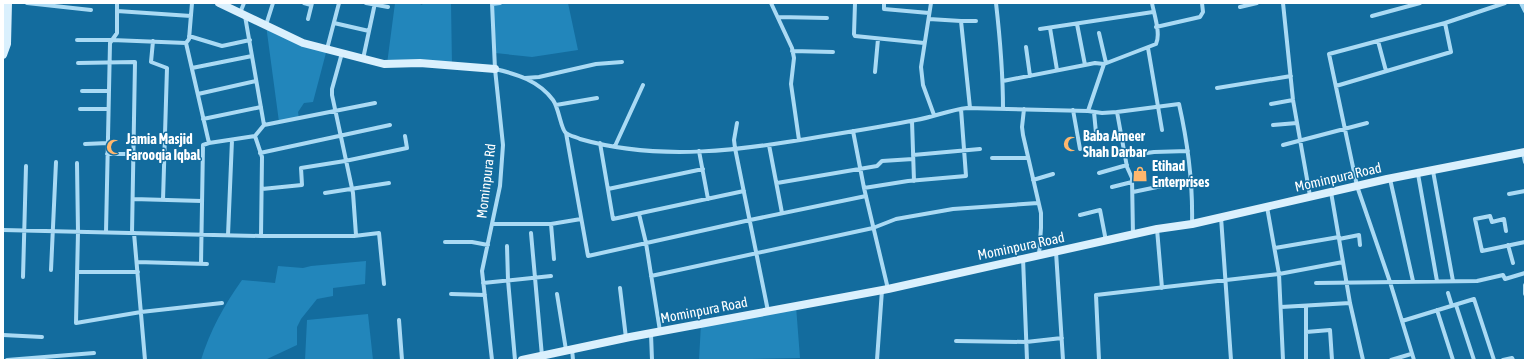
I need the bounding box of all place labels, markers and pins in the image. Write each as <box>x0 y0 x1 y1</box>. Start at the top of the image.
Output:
place label: Baba Ameer Shah Darbar <box>1083 128 1148 160</box>
place label: Jamia Masjid Farooqia Iqbal <box>125 131 201 163</box>
mosque icon: Baba Ameer Shah Darbar <box>1062 135 1080 153</box>
mosque icon: Jamia Masjid Farooqia Iqbal <box>105 138 123 156</box>
place label: Etihad Enterprises <box>1152 158 1209 190</box>
shop icon: Etihad Enterprises <box>1131 165 1149 183</box>

